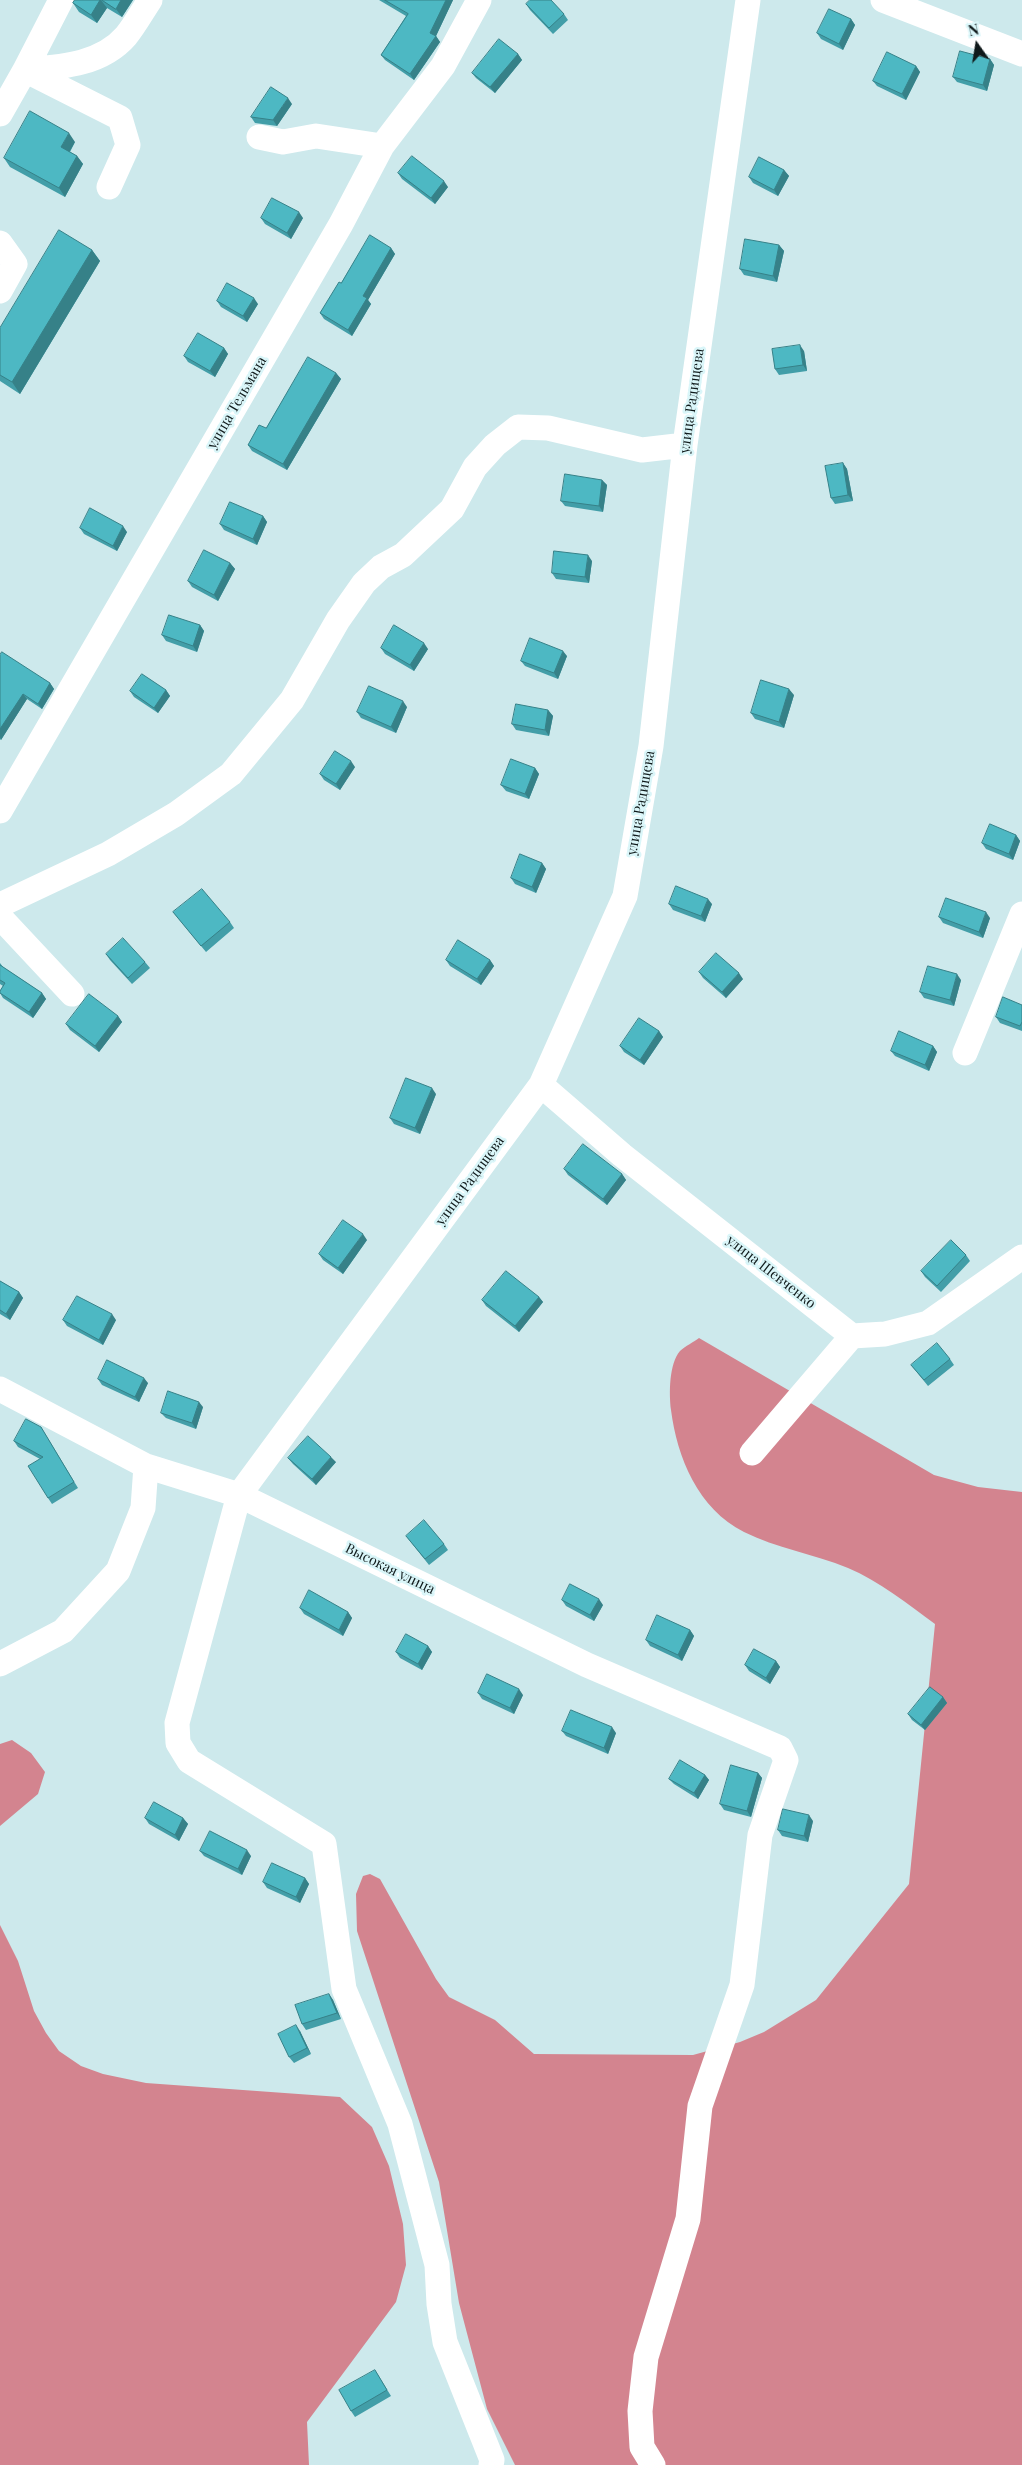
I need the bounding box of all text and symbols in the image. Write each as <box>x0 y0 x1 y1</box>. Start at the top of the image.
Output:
north arrow <box>952 20 1002 70</box>
text: N <box>966 20 981 40</box>
street label: улица Радищева <box>676 347 708 455</box>
street label: улица Тельмана <box>204 354 270 452</box>
street label: улица Радищева <box>624 749 658 857</box>
street label: улица Радищева <box>432 1133 508 1229</box>
street label: улица Шевченко <box>723 1232 819 1312</box>
street label: Высокая улица <box>342 1540 438 1598</box>

